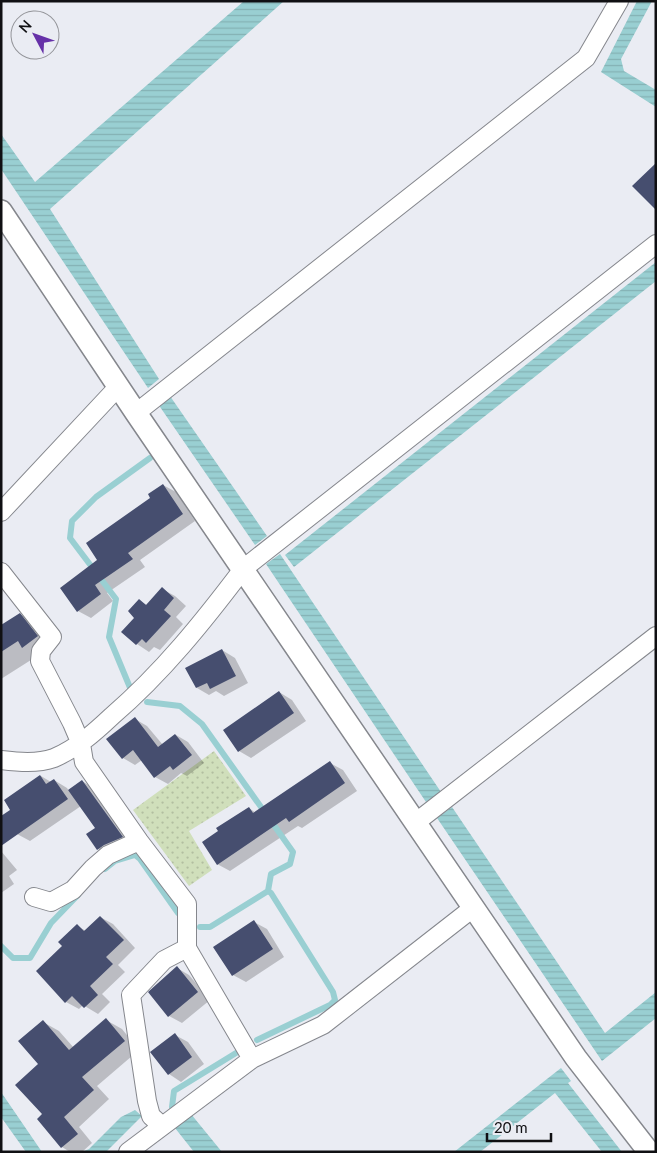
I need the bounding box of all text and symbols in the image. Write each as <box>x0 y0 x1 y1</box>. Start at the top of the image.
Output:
north arrow <box>10 10 60 60</box>
text: N <box>15 16 35 36</box>
scale bar <box>487 1110 551 1142</box>
text: 20 m <box>494 1118 528 1136</box>

